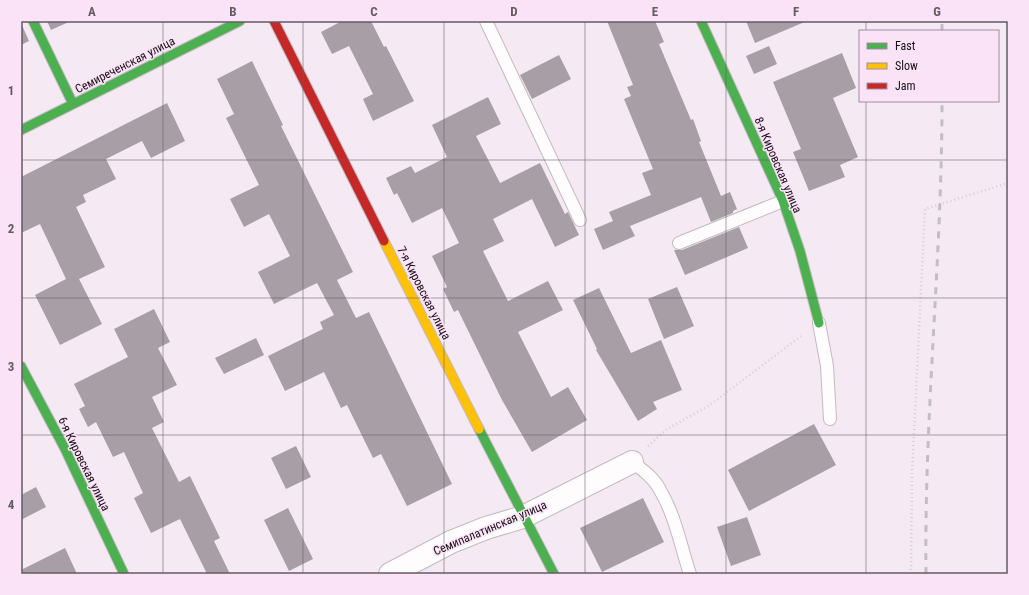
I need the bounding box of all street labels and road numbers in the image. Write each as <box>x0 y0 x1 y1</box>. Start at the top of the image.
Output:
street label: Семиреченская улица <box>73 34 177 96</box>
street label: 8-я Кировская улица <box>751 115 805 215</box>
street label: 7-я Кировская улица <box>394 244 454 342</box>
street label: 6-я Кировская улица <box>55 415 113 513</box>
street label: Семипалатинская улица <box>431 498 549 558</box>

